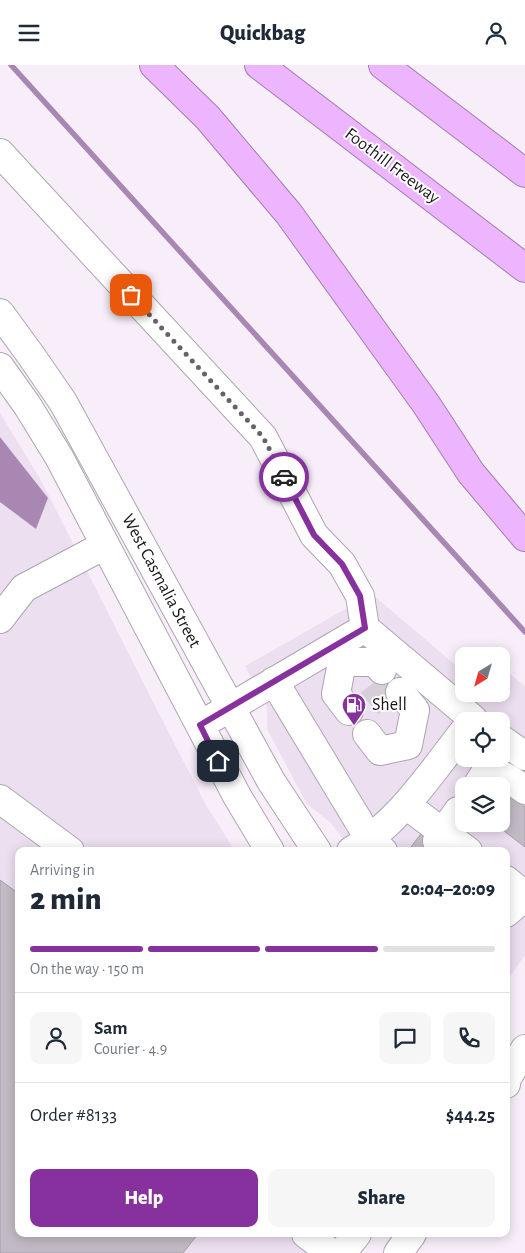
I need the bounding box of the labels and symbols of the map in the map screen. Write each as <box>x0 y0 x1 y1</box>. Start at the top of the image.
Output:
street label: Foothill Freeway <box>341 125 443 207</box>
pin <box>110 274 152 316</box>
courier <box>259 452 309 502</box>
street label: West Casmalia Street <box>118 511 204 651</box>
north arrow <box>455 647 510 703</box>
fuel station icon: Shell <box>341 692 367 726</box>
place label: Shell <box>372 696 407 714</box>
pin <box>197 740 239 782</box>

